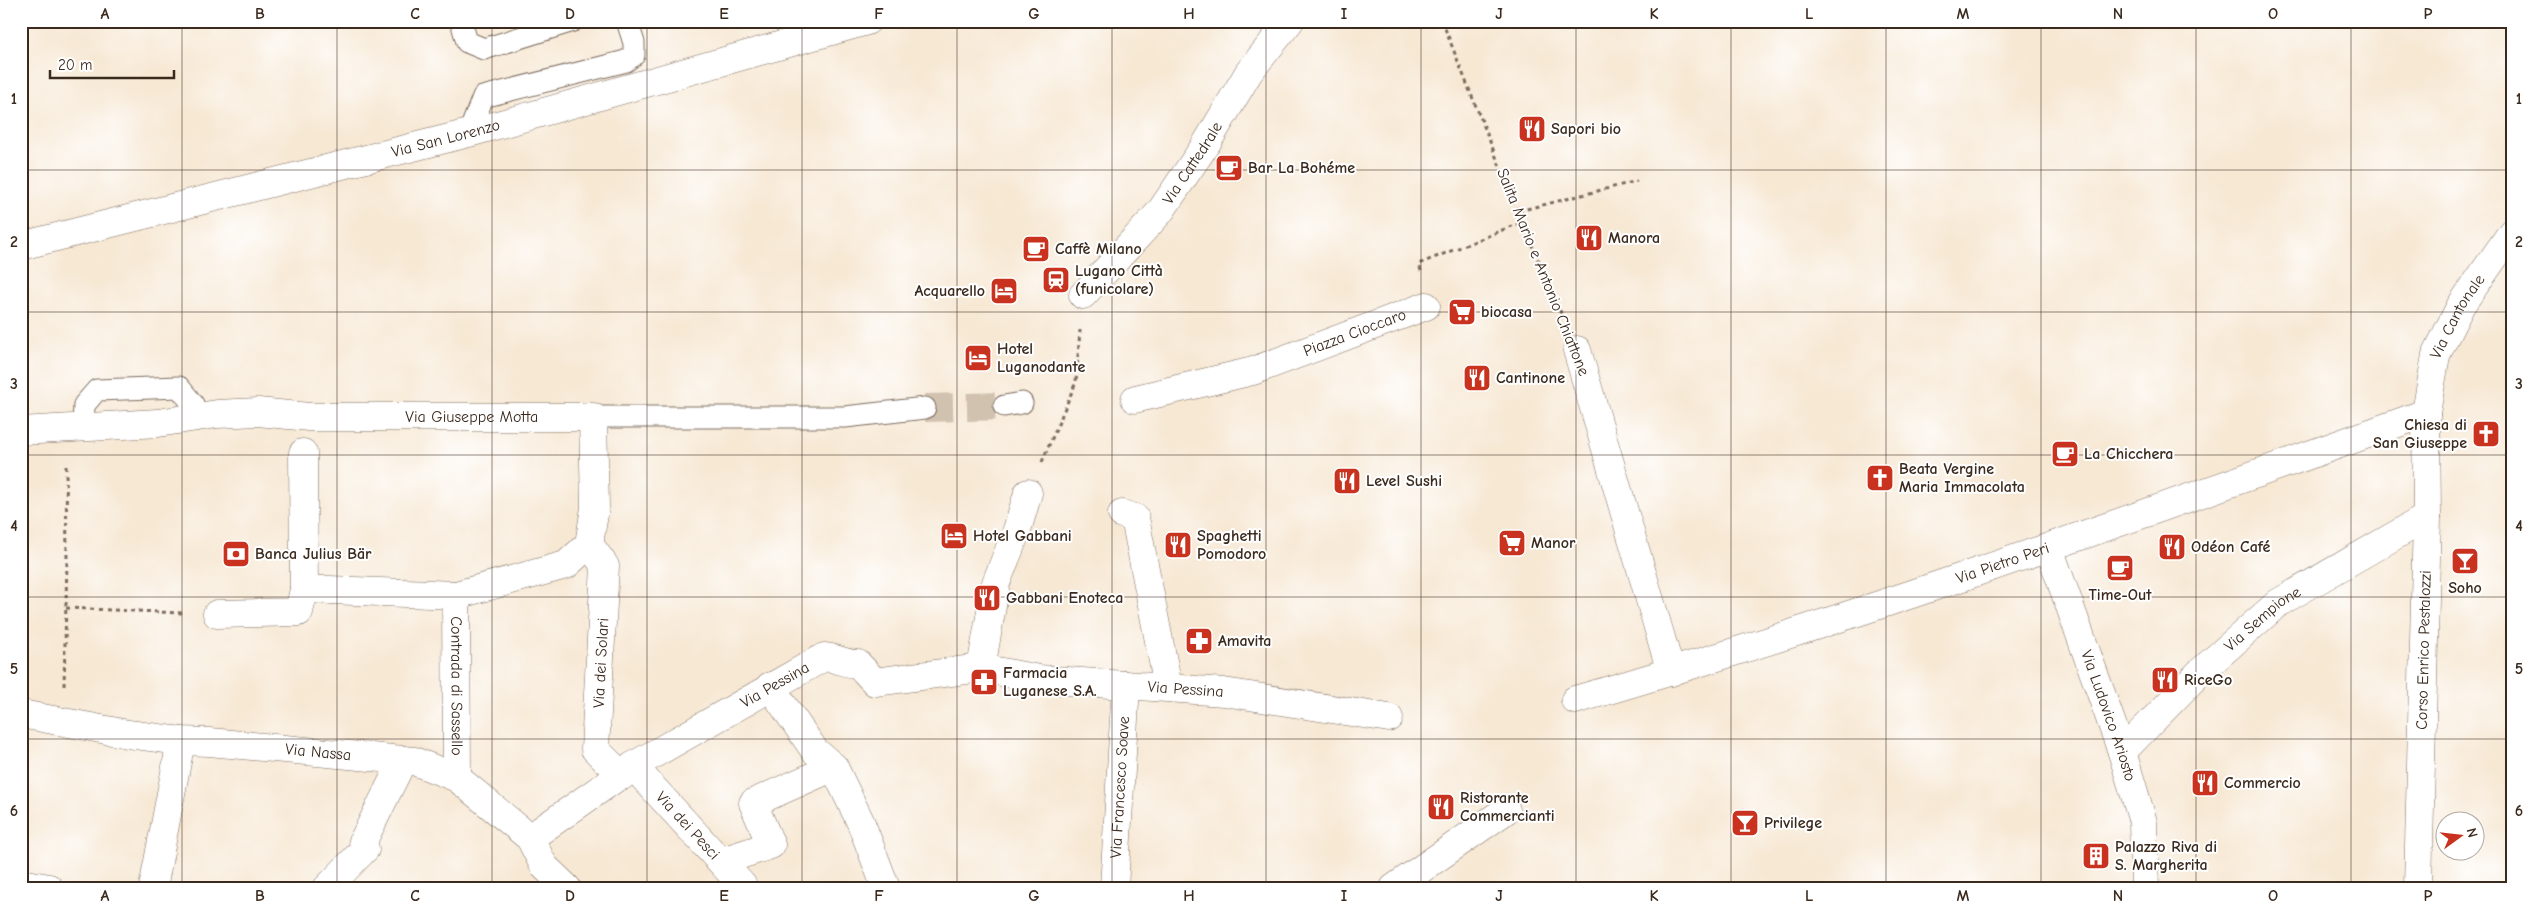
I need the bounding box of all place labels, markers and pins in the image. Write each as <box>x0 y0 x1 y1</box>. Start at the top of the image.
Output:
restaurant icon: Sapori bio <box>1517 114 1547 144</box>
place label: Sapori bio <box>1551 120 1621 138</box>
cafe icon: Bar La Bohéme <box>1214 153 1244 183</box>
place label: Bar La Bohéme <box>1248 159 1355 177</box>
restaurant icon: Manora <box>1574 223 1604 253</box>
place label: Manora <box>1608 229 1660 247</box>
cafe icon: Caffè Milano <box>1021 234 1051 264</box>
place label: Caffè Milano <box>1055 240 1142 258</box>
place label: Lugano Città (funicolare) <box>1075 262 1163 298</box>
station icon: Lugano Città (funicolare) <box>1041 265 1071 295</box>
hotel icon: Acquarello <box>989 276 1019 306</box>
place label: Acquarello <box>914 282 985 300</box>
supermarket icon: biocasa <box>1447 297 1477 327</box>
place label: biocasa <box>1481 303 1532 321</box>
place label: Hotel Luganodante <box>997 340 1085 376</box>
hotel icon: Hotel Luganodante <box>963 343 993 373</box>
restaurant icon: Cantinone <box>1462 363 1492 393</box>
place label: Cantinone <box>1496 369 1565 387</box>
place label: Chiesa di San Giuseppe <box>2373 416 2467 452</box>
church icon: Chiesa di San Giuseppe <box>2471 419 2501 449</box>
cafe icon: La Chicchera <box>2050 439 2080 469</box>
place label: La Chicchera <box>2084 445 2173 463</box>
place label: Beata Vergine Maria Immacolata <box>1899 460 2025 496</box>
church icon: Beata Vergine Maria Immacolata <box>1865 463 1895 493</box>
restaurant icon: Level Sushi <box>1332 466 1362 496</box>
place label: Level Sushi <box>1366 472 1442 490</box>
hotel icon: Hotel Gabbani <box>939 521 969 551</box>
place label: Hotel Gabbani <box>973 527 1072 545</box>
place label: Spaghetti Pomodoro <box>1197 527 1266 563</box>
supermarket icon: Manor <box>1497 528 1527 558</box>
restaurant icon: Spaghetti Pomodoro <box>1163 530 1193 560</box>
restaurant icon: Odéon Café <box>2157 532 2187 562</box>
place label: Manor <box>1531 534 1576 552</box>
place label: Odéon Café <box>2191 538 2270 556</box>
bank icon: Banca Julius Bär <box>221 539 251 569</box>
place label: Banca Julius Bär <box>255 545 372 563</box>
bar icon: Soho <box>2450 546 2480 576</box>
cafe icon: Time-Out <box>2105 553 2135 583</box>
place label: Soho <box>2448 579 2482 597</box>
restaurant icon: Gabbani Enoteca <box>972 583 1002 613</box>
place label: Time-Out <box>2088 586 2152 604</box>
place label: Gabbani Enoteca <box>1006 589 1123 607</box>
pharmacy icon: Amavita <box>1184 626 1214 656</box>
place label: Amavita <box>1218 632 1271 650</box>
place label: Farmacia Luganese S.A. <box>1003 664 1097 700</box>
restaurant icon: RiceGo <box>2150 665 2180 695</box>
pharmacy icon: Farmacia Luganese S.A. <box>969 667 999 697</box>
place label: RiceGo <box>2184 671 2232 689</box>
restaurant icon: Commercio <box>2190 768 2220 798</box>
place label: Commercio <box>2224 774 2301 792</box>
place label: Ristorante Commercianti <box>1460 789 1555 825</box>
restaurant icon: Ristorante Commercianti <box>1426 792 1456 822</box>
bar icon: Privilege <box>1730 808 1760 838</box>
place label: Privilege <box>1764 814 1822 832</box>
place label: Palazzo Riva di S. Margherita <box>2115 838 2217 874</box>
building icon: Palazzo Riva di S. Margherita <box>2081 841 2111 871</box>

